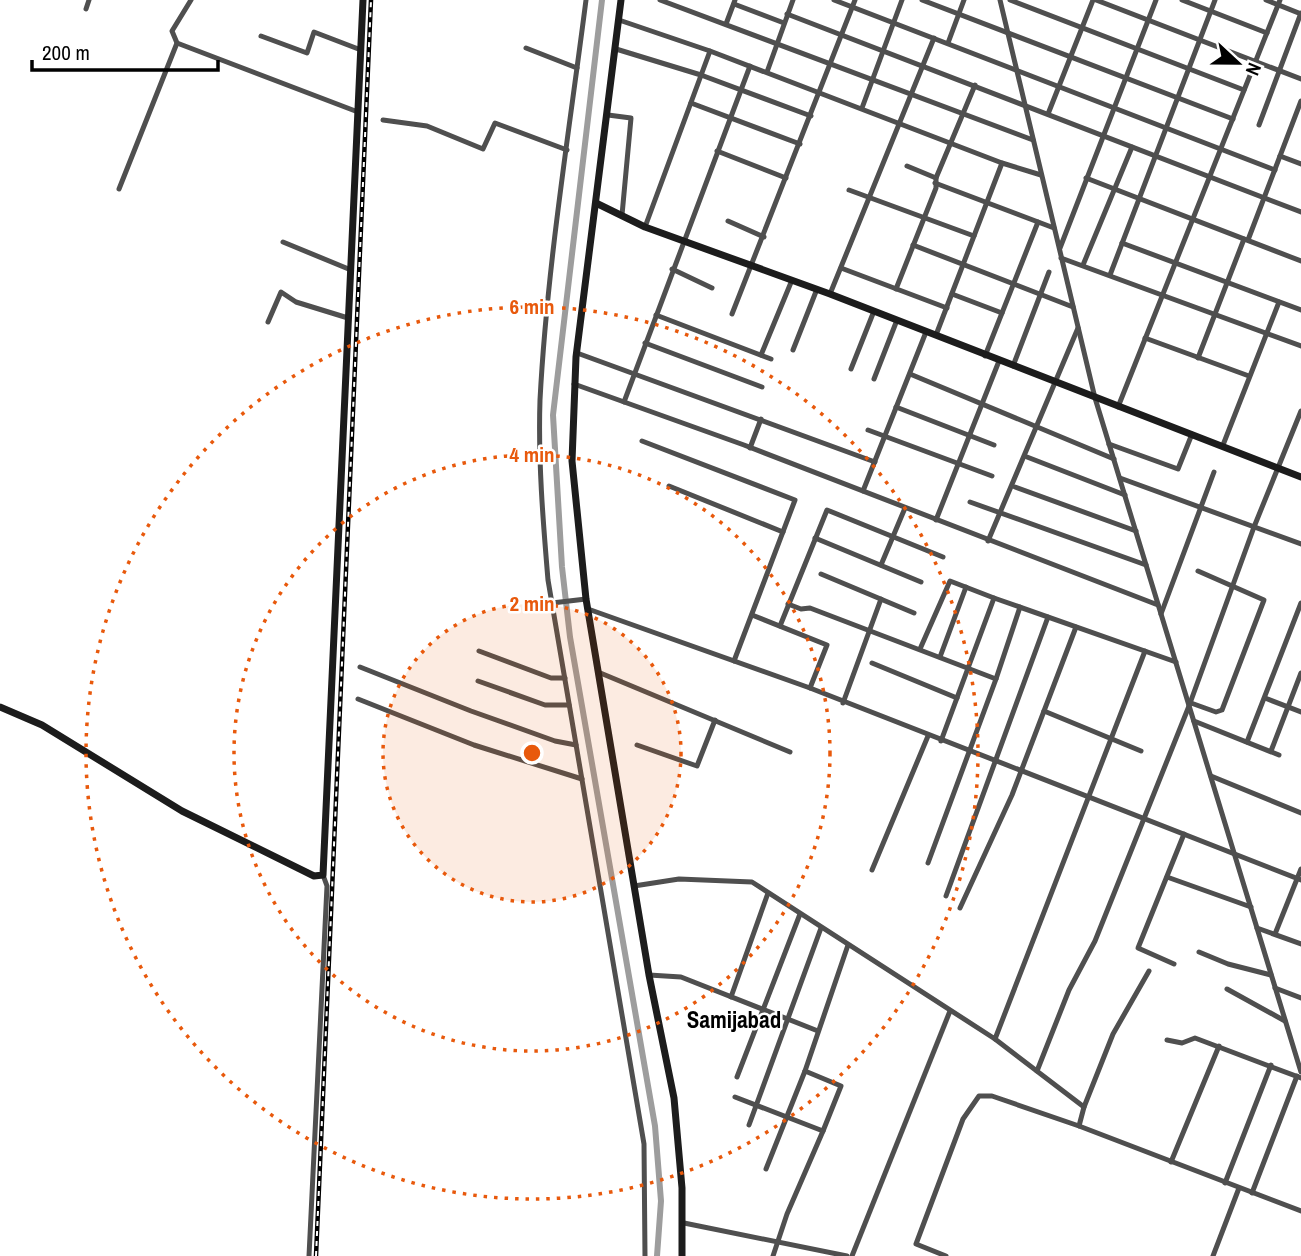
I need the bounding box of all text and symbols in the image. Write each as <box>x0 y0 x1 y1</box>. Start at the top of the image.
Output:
scale bar <box>32 28 217 72</box>
north arrow <box>1203 28 1273 98</box>
text: 200 m <box>42 38 90 67</box>
text: N <box>1240 59 1268 79</box>
text: 6 min <box>510 292 554 321</box>
text: 4 min <box>510 440 554 469</box>
text: 2 min <box>510 589 554 618</box>
centre of rings <box>520 741 544 765</box>
district label: Samijabad <box>687 1004 781 1035</box>

